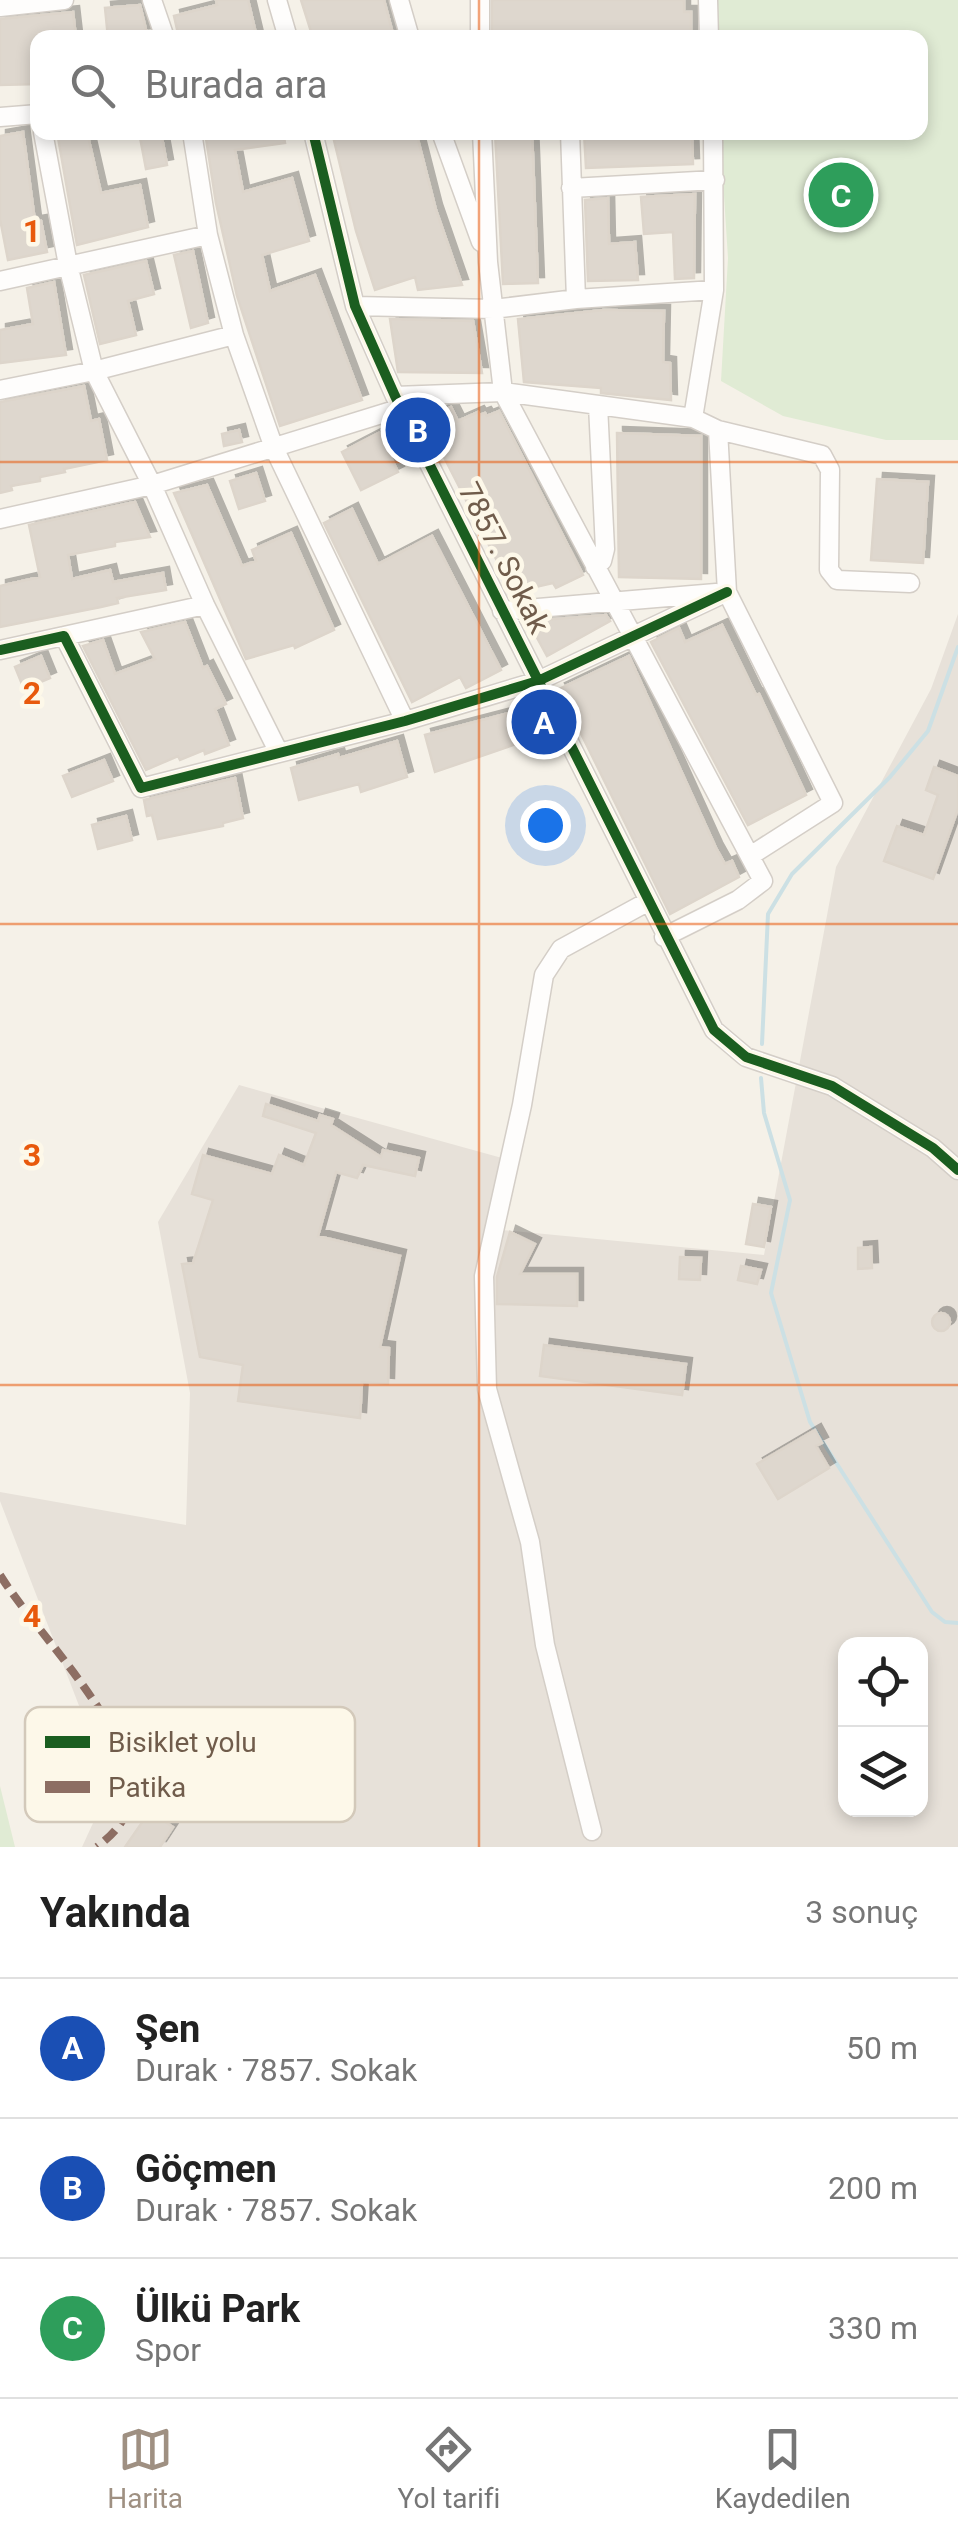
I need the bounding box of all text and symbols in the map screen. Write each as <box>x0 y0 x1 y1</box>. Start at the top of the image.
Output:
search box <box>30 30 928 140</box>
icon: search <box>65 58 120 113</box>
text: Burada ara <box>145 63 327 107</box>
pin: C <box>808 158 874 232</box>
text: 1 <box>23 212 41 250</box>
pin: B <box>386 392 450 468</box>
street label: 7857. Sokak <box>452 477 558 640</box>
text: 2 <box>23 674 41 712</box>
pin: A <box>512 684 576 760</box>
your location <box>520 800 571 851</box>
text: 3 <box>23 1136 41 1174</box>
text: 4 <box>23 1597 41 1635</box>
map controls <box>838 1637 928 1817</box>
button: locate <box>838 1637 928 1727</box>
legend <box>25 1707 355 1822</box>
text: Bisiklet yolu <box>108 1726 257 1759</box>
button: layers <box>838 1727 928 1817</box>
text: Patika <box>108 1771 186 1804</box>
text: Yakında <box>40 1888 191 1937</box>
text: 3 sonuç <box>805 1893 918 1931</box>
text: Şen <box>135 2007 200 2051</box>
text: A <box>62 2029 83 2067</box>
text: 50 m <box>846 2029 918 2067</box>
text: Durak · 7857. Sokak <box>135 2051 417 2089</box>
text: Göçmen <box>135 2147 277 2191</box>
text: B <box>62 2169 83 2207</box>
text: 200 m <box>828 2169 918 2207</box>
text: Durak · 7857. Sokak <box>135 2191 417 2229</box>
text: Ülkü Park <box>135 2287 300 2331</box>
text: C <box>62 2309 83 2347</box>
text: 330 m <box>828 2309 918 2347</box>
text: Spor <box>135 2331 201 2369</box>
tab: Harita <box>107 2422 183 2515</box>
tab: Yol tarifi <box>397 2422 500 2515</box>
tab: Kaydedilen <box>715 2422 851 2515</box>

